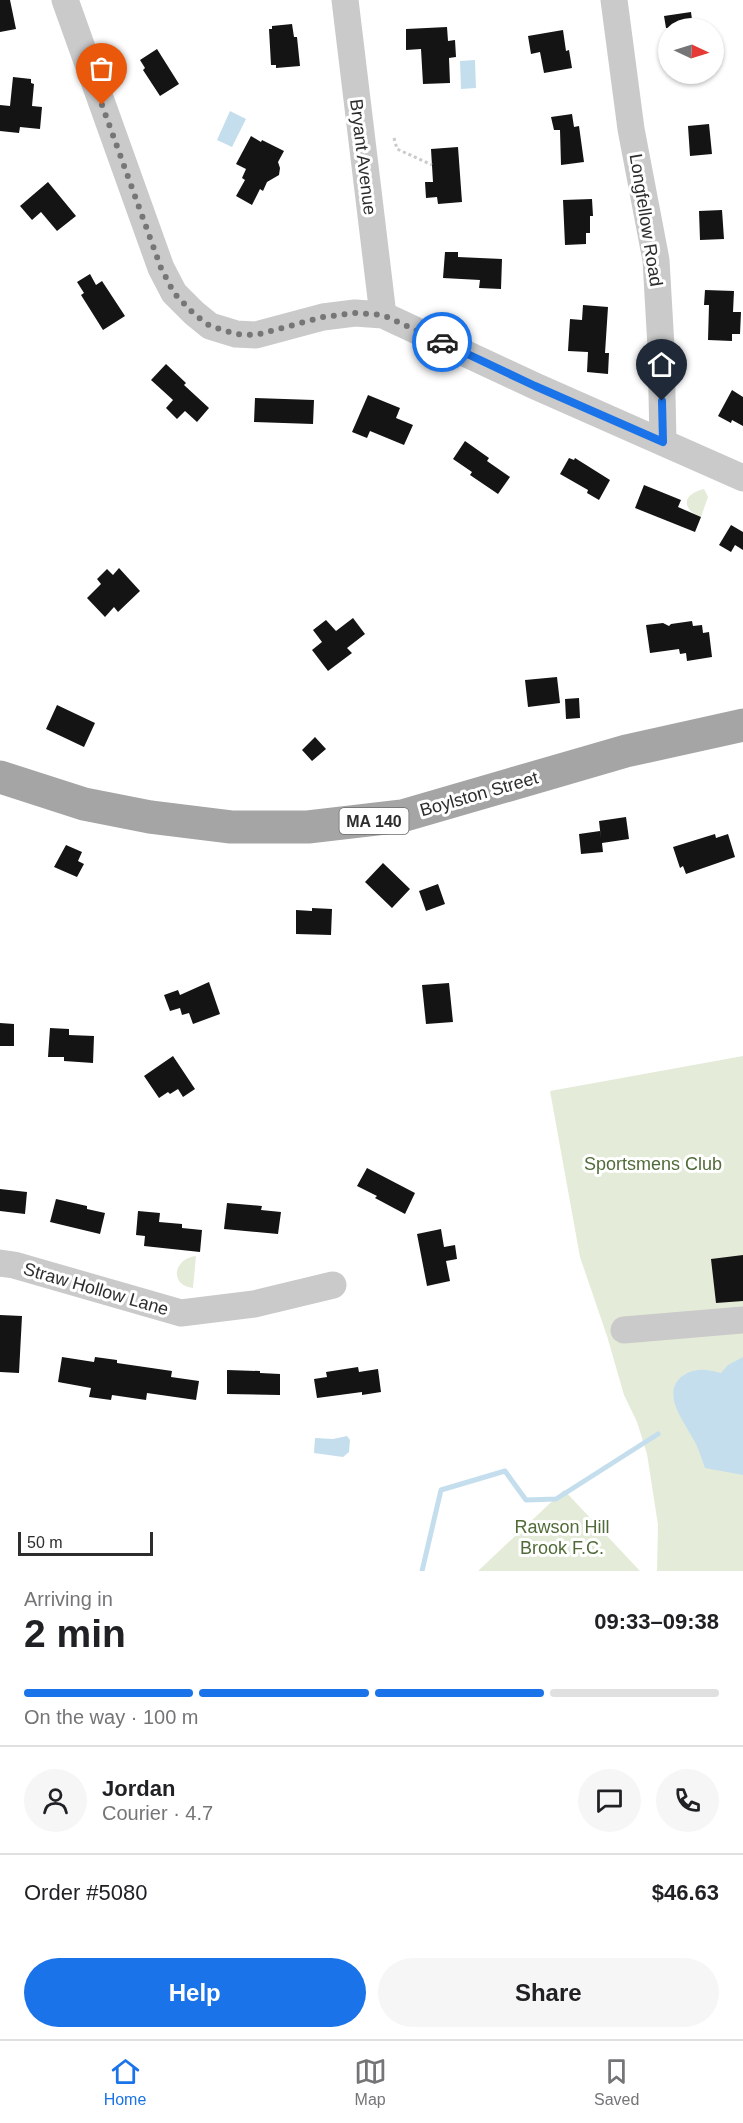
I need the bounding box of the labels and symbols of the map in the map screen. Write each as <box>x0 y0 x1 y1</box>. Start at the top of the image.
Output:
north arrow <box>658 18 724 84</box>
pin <box>76 43 127 105</box>
street label: Bryant Avenue <box>346 98 380 216</box>
street label: Longfellow Road <box>626 152 666 288</box>
courier <box>412 312 472 372</box>
pin <box>636 339 687 401</box>
street label: Boylston Street <box>418 768 540 820</box>
road number: MA 140 <box>340 808 409 834</box>
park label: Sportsmens Club <box>584 1154 722 1174</box>
street label: Straw Hollow Lane <box>21 1259 171 1319</box>
park label: Rawson Hill Brook F.C. <box>514 1517 610 1558</box>
scale bar <box>18 1529 153 1556</box>

